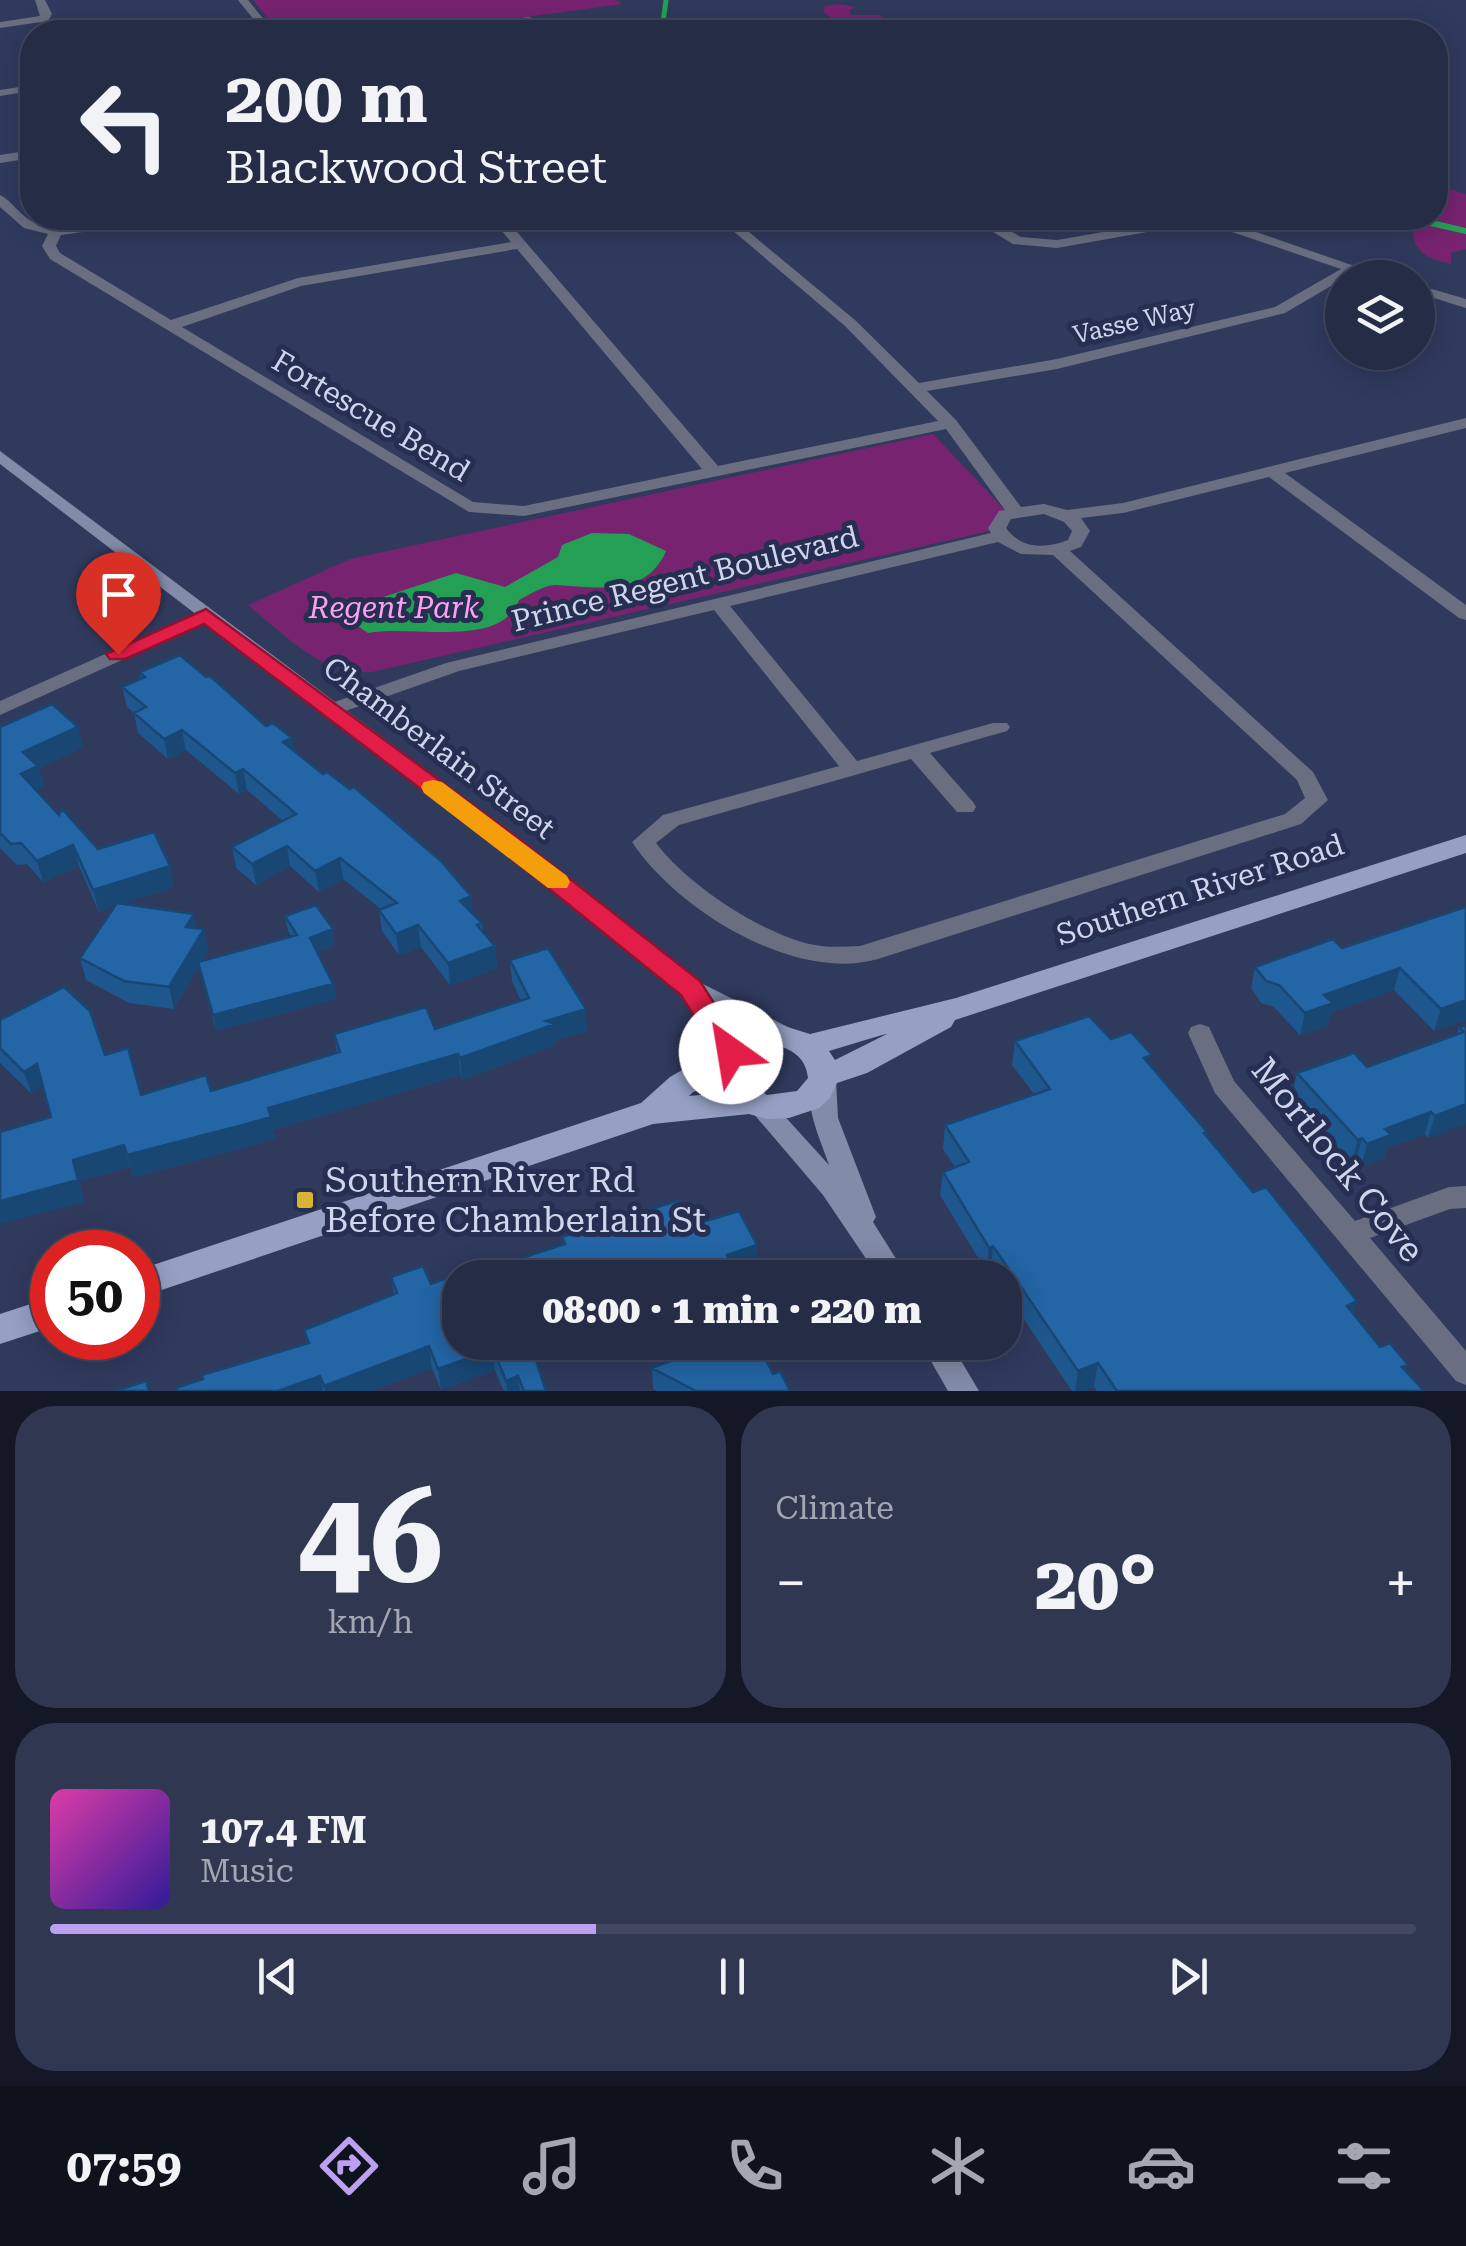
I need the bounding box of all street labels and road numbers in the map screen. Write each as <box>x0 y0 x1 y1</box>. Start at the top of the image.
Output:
street label: Vasse Way <box>1070 293 1198 350</box>
street label: Fortescue Bend <box>266 343 476 488</box>
street label: Prince Regent Boulevard <box>508 518 862 639</box>
street label: Chamberlain Street <box>317 649 562 846</box>
street label: Southern River Road <box>1052 827 1348 953</box>
street label: Mortlock Cove <box>1243 1050 1432 1270</box>

